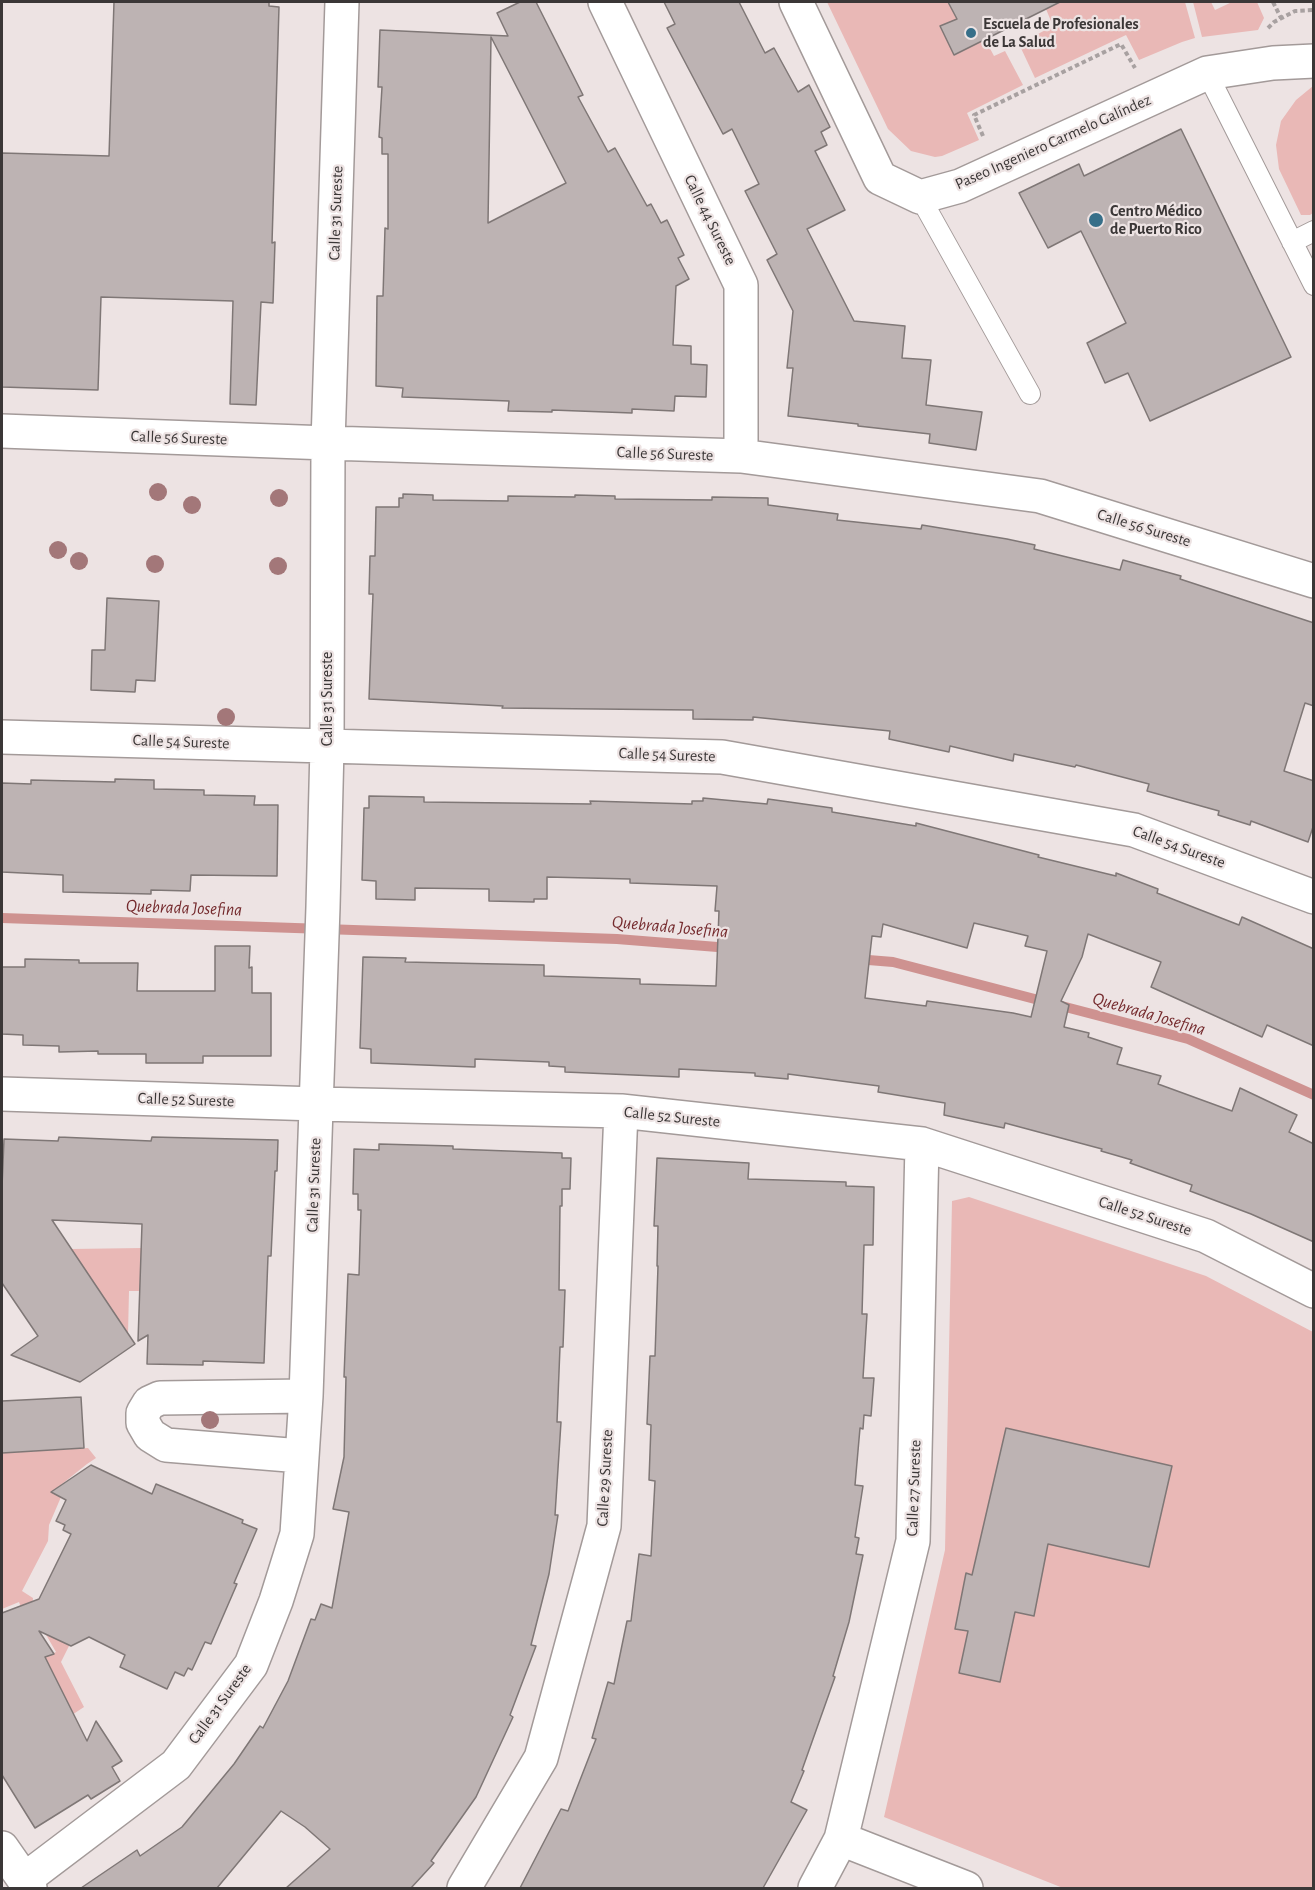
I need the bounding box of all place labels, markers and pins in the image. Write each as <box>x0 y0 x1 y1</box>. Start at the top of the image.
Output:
place label: Escuela de Profesionales de La Salud <box>983 14 1139 52</box>
marker: Escuela de Profesionales de La Salud <box>964 26 978 40</box>
place label: Centro Médico de Puerto Rico <box>1110 201 1202 239</box>
marker: Centro Médico de Puerto Rico <box>1087 211 1105 229</box>

